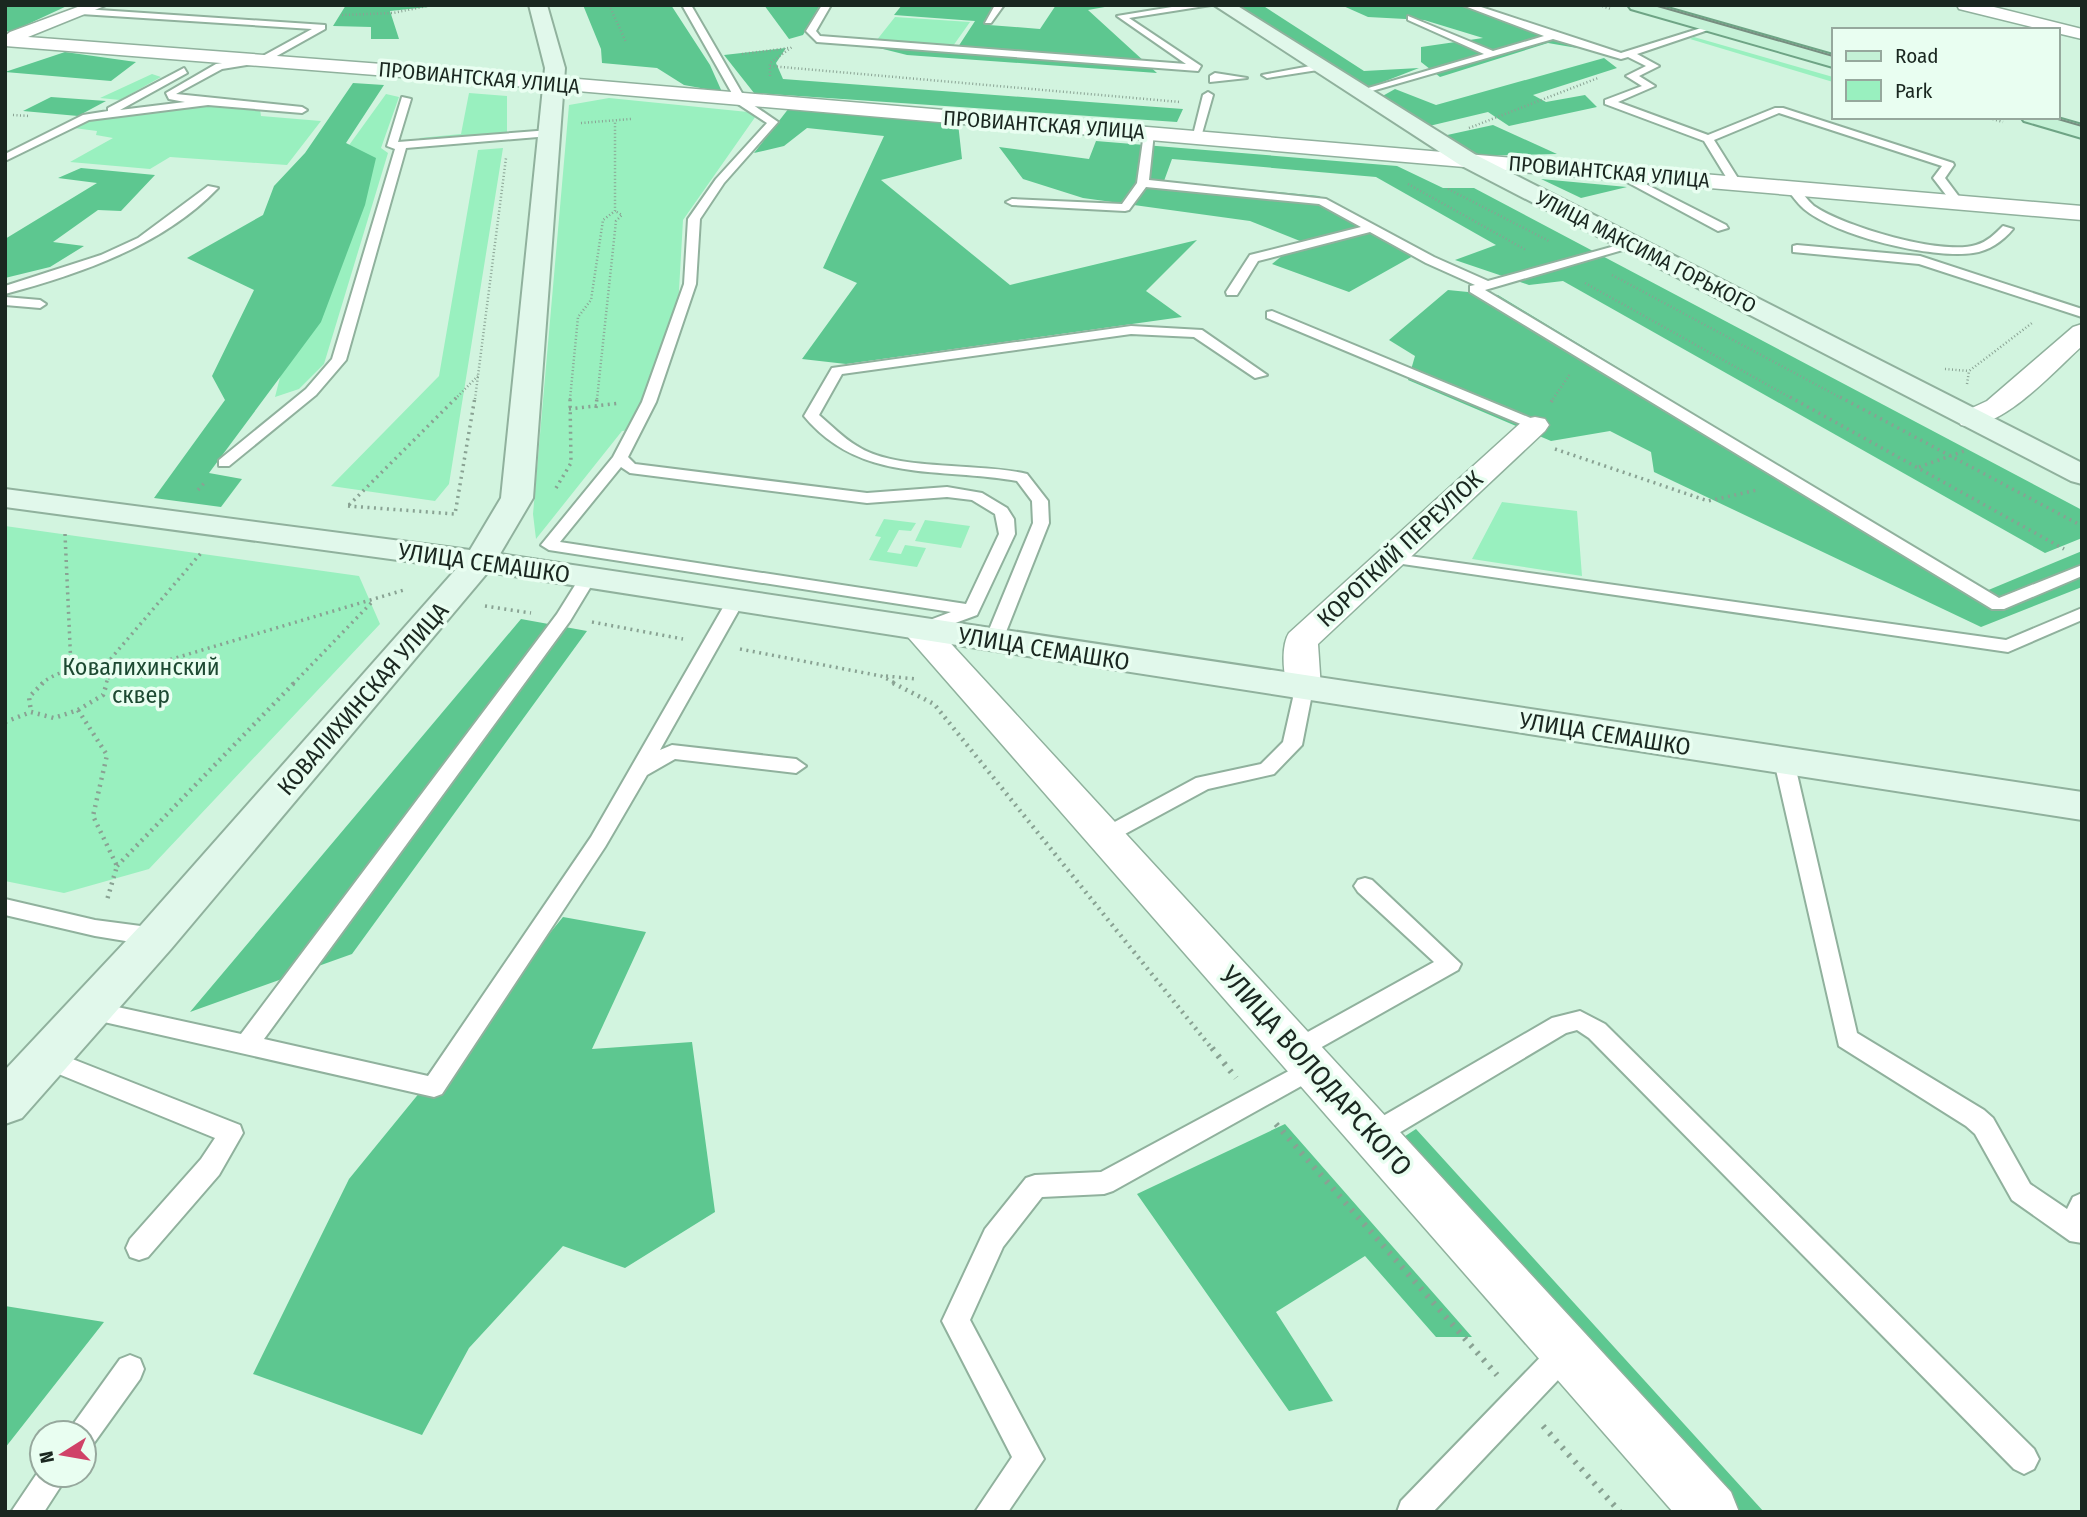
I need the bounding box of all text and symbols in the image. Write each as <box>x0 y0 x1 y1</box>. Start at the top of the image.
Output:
legend <box>1832 28 2059 119</box>
text: Road <box>1895 43 1939 69</box>
street label: ПРОВИАНТСКАЯ УЛИЦА <box>377 56 581 100</box>
text: Park <box>1895 78 1933 104</box>
street label: ПРОВИАНТСКАЯ УЛИЦА <box>942 105 1146 145</box>
street label: ПРОВИАНТСКАЯ УЛИЦА <box>1507 150 1711 194</box>
street label: УЛИЦА МАКСИМА ГОРЬКОГО <box>1530 185 1761 319</box>
street label: КОРОТКИЙ ПЕРЕУЛОК <box>1312 465 1489 633</box>
street label: УЛИЦА СЕМАШКО <box>395 537 572 589</box>
street label: КОВАЛИХИНСКАЯ УЛИЦА <box>272 597 455 801</box>
street label: УЛИЦА СЕМАШКО <box>955 621 1132 676</box>
park label: Ковалихинский сквер <box>62 653 220 709</box>
street label: УЛИЦА СЕМАШКО <box>1516 706 1693 761</box>
street label: УЛИЦА ВОЛОДАРСКОГО <box>1212 959 1419 1183</box>
north arrow <box>28 1419 98 1489</box>
text: N <box>34 1449 59 1465</box>

